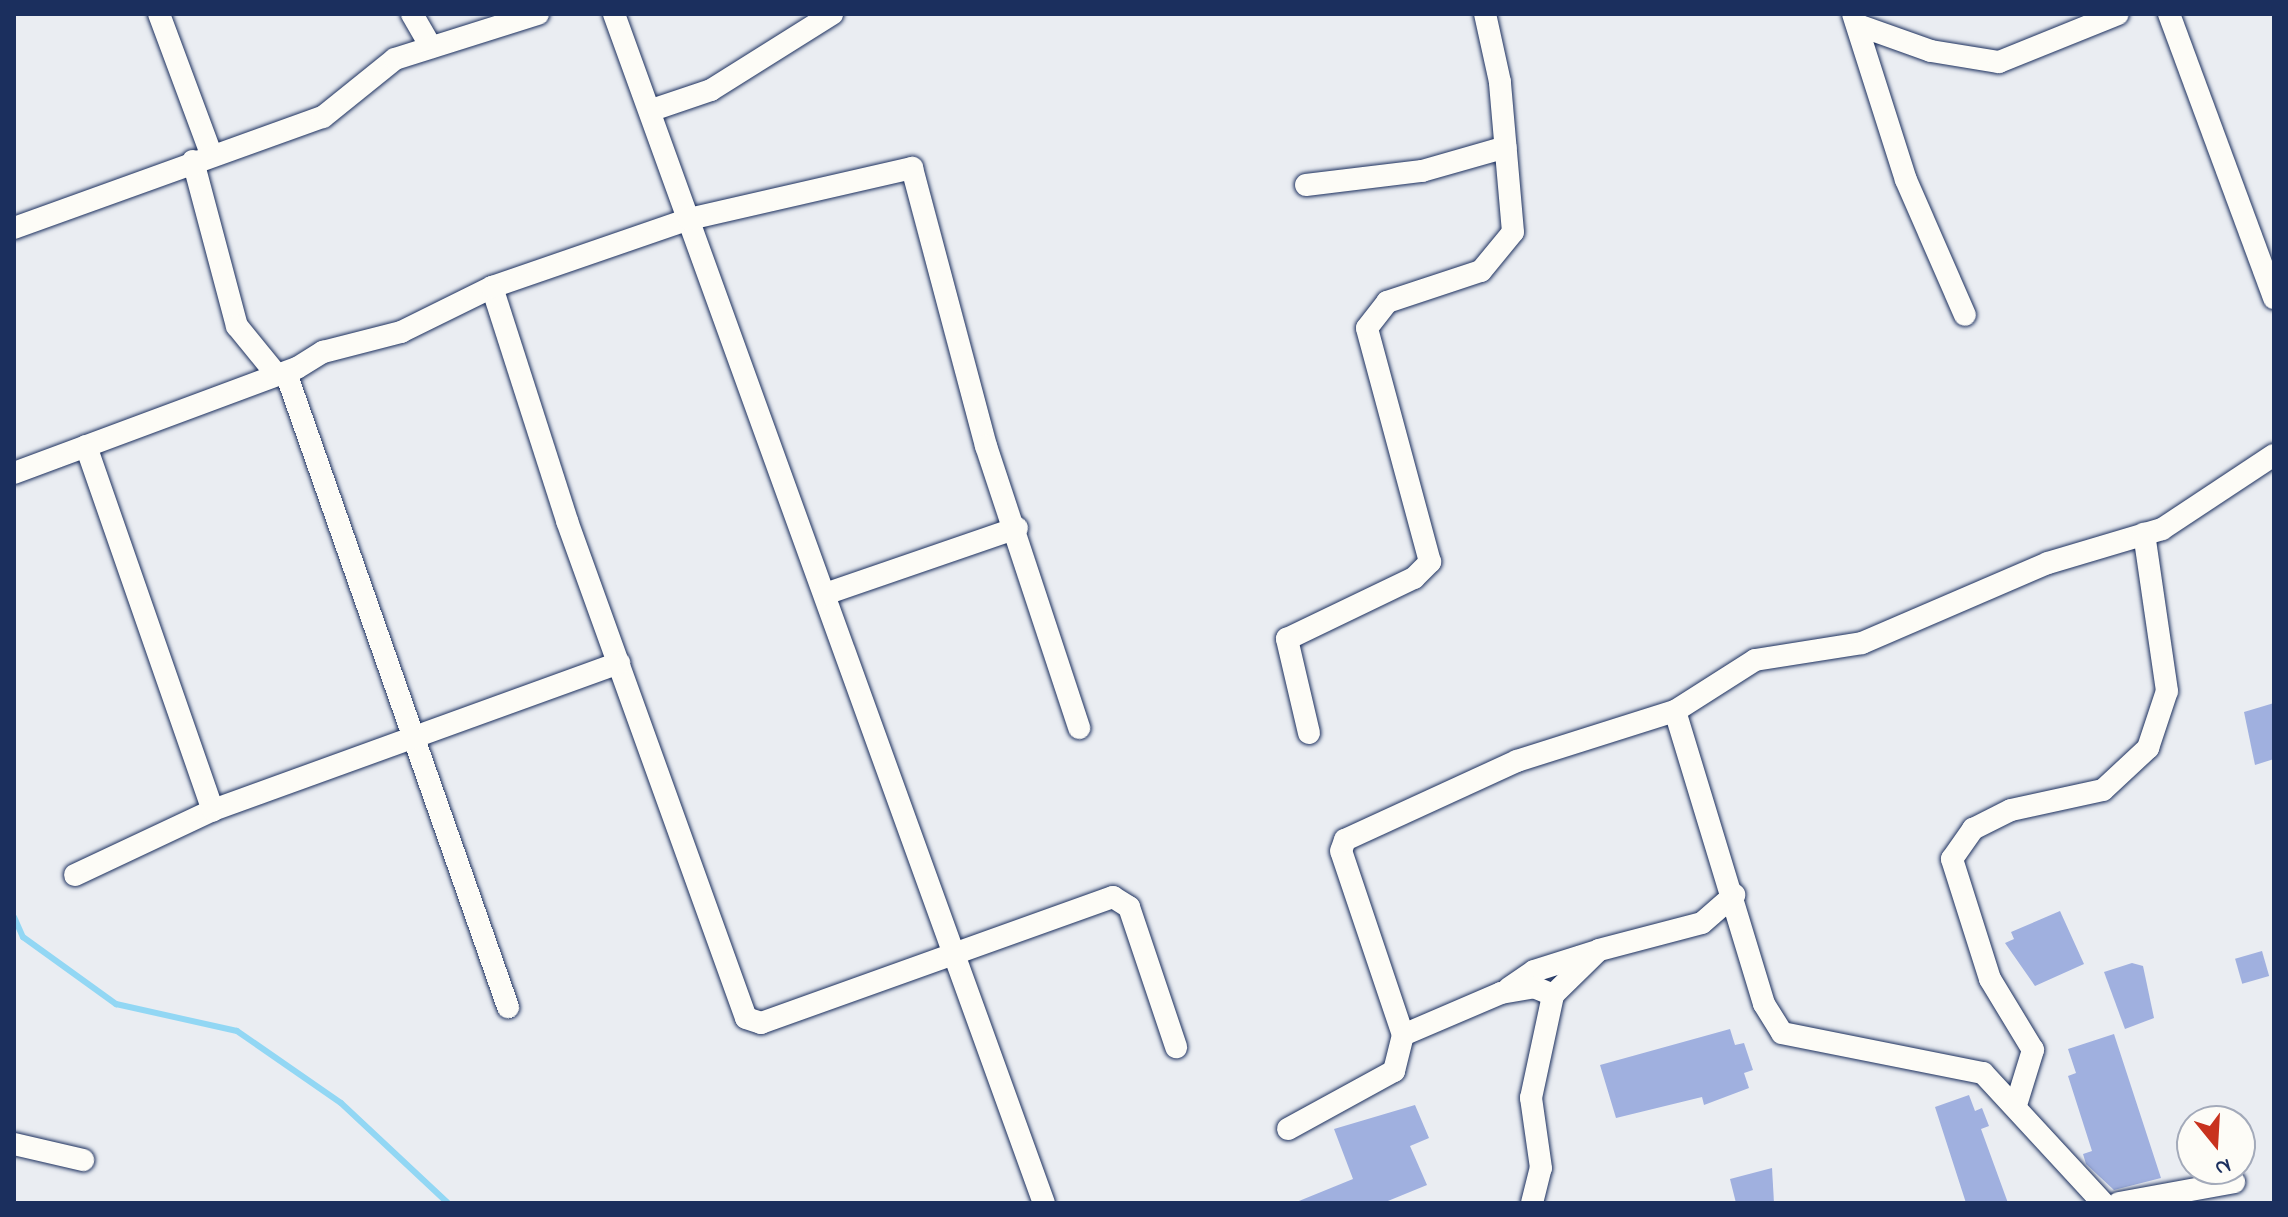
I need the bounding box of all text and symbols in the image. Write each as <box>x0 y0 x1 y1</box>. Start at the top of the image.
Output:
north arrow <box>2176 1105 2256 1185</box>
text: N <box>2211 1148 2235 1183</box>

